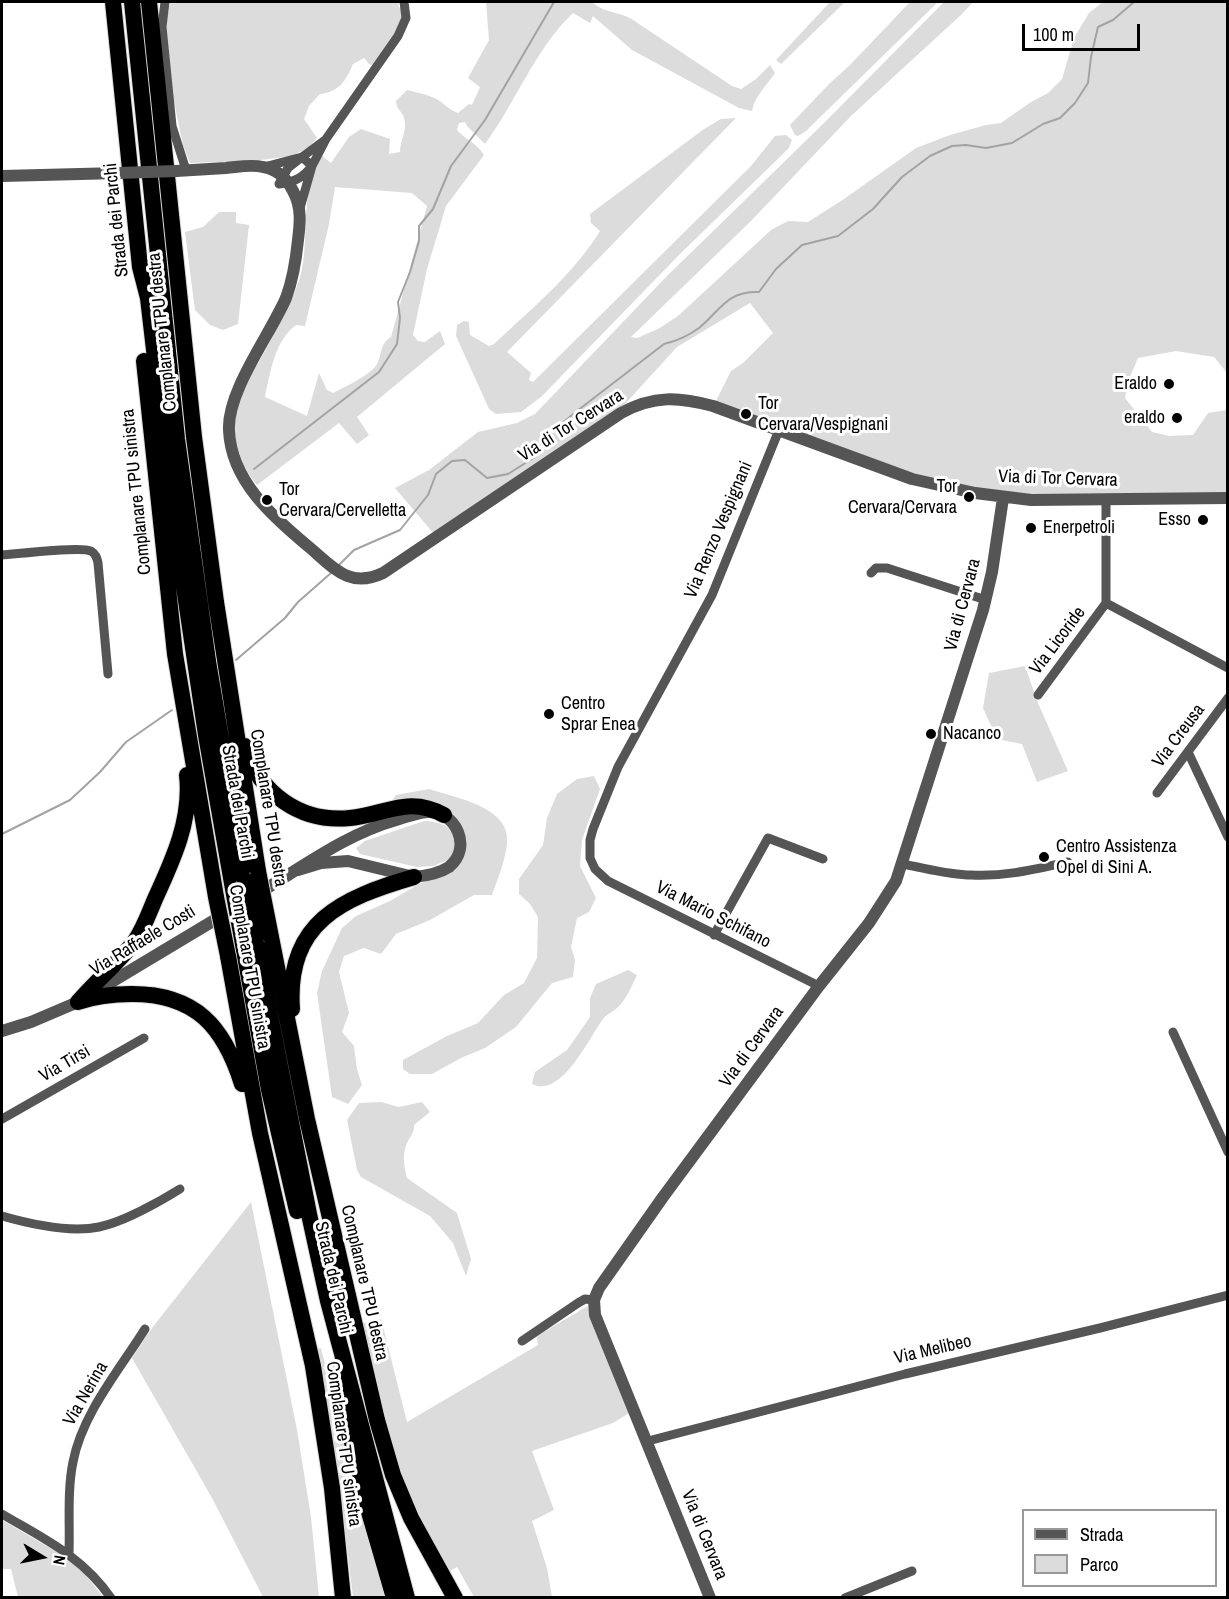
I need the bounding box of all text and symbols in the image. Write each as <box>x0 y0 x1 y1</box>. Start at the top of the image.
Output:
scale bar <box>1025 12 1144 50</box>
text: 100 m <box>1033 22 1074 47</box>
street label: Strada dei Parchi <box>100 162 134 278</box>
street label: Complanare TPU destra <box>144 252 182 412</box>
place label: Eraldo <box>1114 373 1157 395</box>
marker: Eraldo <box>1162 377 1176 391</box>
street label: Via di Tor Cervara <box>515 385 627 467</box>
place label: Tor Cervara/Vespignani <box>758 393 888 436</box>
marker: Tor Cervara/Vespignani <box>739 407 753 421</box>
place label: eraldo <box>1124 407 1165 429</box>
street label: Complanare TPU sinistra <box>118 408 156 576</box>
marker: eraldo <box>1170 411 1184 425</box>
street label: Via Renzo Vespignani <box>680 458 758 602</box>
street label: Via di Tor Cervara <box>998 466 1118 492</box>
place label: Tor Cervara/Cervara <box>848 476 957 518</box>
place label: Tor Cervara/Cervelletta <box>279 479 406 522</box>
marker: Tor Cervara/Cervara <box>962 490 976 504</box>
marker: Tor Cervara/Cervelletta <box>260 493 274 507</box>
place label: Esso <box>1158 509 1191 531</box>
marker: Esso <box>1196 513 1210 527</box>
place label: Enerpetroli <box>1043 517 1115 539</box>
marker: Enerpetroli <box>1024 521 1038 535</box>
street label: Via di Cervara <box>940 556 986 654</box>
street label: Via Licoride <box>1025 603 1091 679</box>
place label: Centro Sprar Enea <box>561 693 636 736</box>
street label: Via Creusa <box>1148 700 1210 772</box>
marker: Centro Sprar Enea <box>542 707 556 721</box>
place label: Nacanco <box>943 723 1001 745</box>
marker: Nacanco <box>924 727 938 741</box>
street label: Complanare TPU destra <box>245 728 291 888</box>
street label: Strada dei Parchi <box>216 744 258 860</box>
place label: Centro Assistenza Opel di Sini A. <box>1056 836 1177 878</box>
marker: Centro Assistenza Opel di Sini A. <box>1037 850 1051 864</box>
street label: Via Mario Schifano <box>652 877 774 953</box>
street label: Complanare TPU sinistra <box>224 883 274 1051</box>
street label: Via Raffaele Costi <box>86 901 200 981</box>
street label: Via di Cervara <box>715 1002 789 1092</box>
street label: Via Tirsi <box>36 1041 94 1087</box>
street label: Complanare TPU destra <box>336 1203 392 1363</box>
street label: Strada dei Parchi <box>310 1220 356 1336</box>
street label: Via Melibeo <box>892 1331 974 1369</box>
street label: Via Nerina <box>59 1358 113 1430</box>
street label: Complanare TPU sinistra <box>321 1360 365 1528</box>
street label: Via di Cervara <box>676 1487 732 1583</box>
legend <box>1022 1509 1217 1587</box>
text: Strada <box>1080 1522 1124 1547</box>
north arrow <box>12 1527 72 1587</box>
text: Parco <box>1080 1552 1119 1577</box>
text: N <box>48 1554 71 1567</box>

